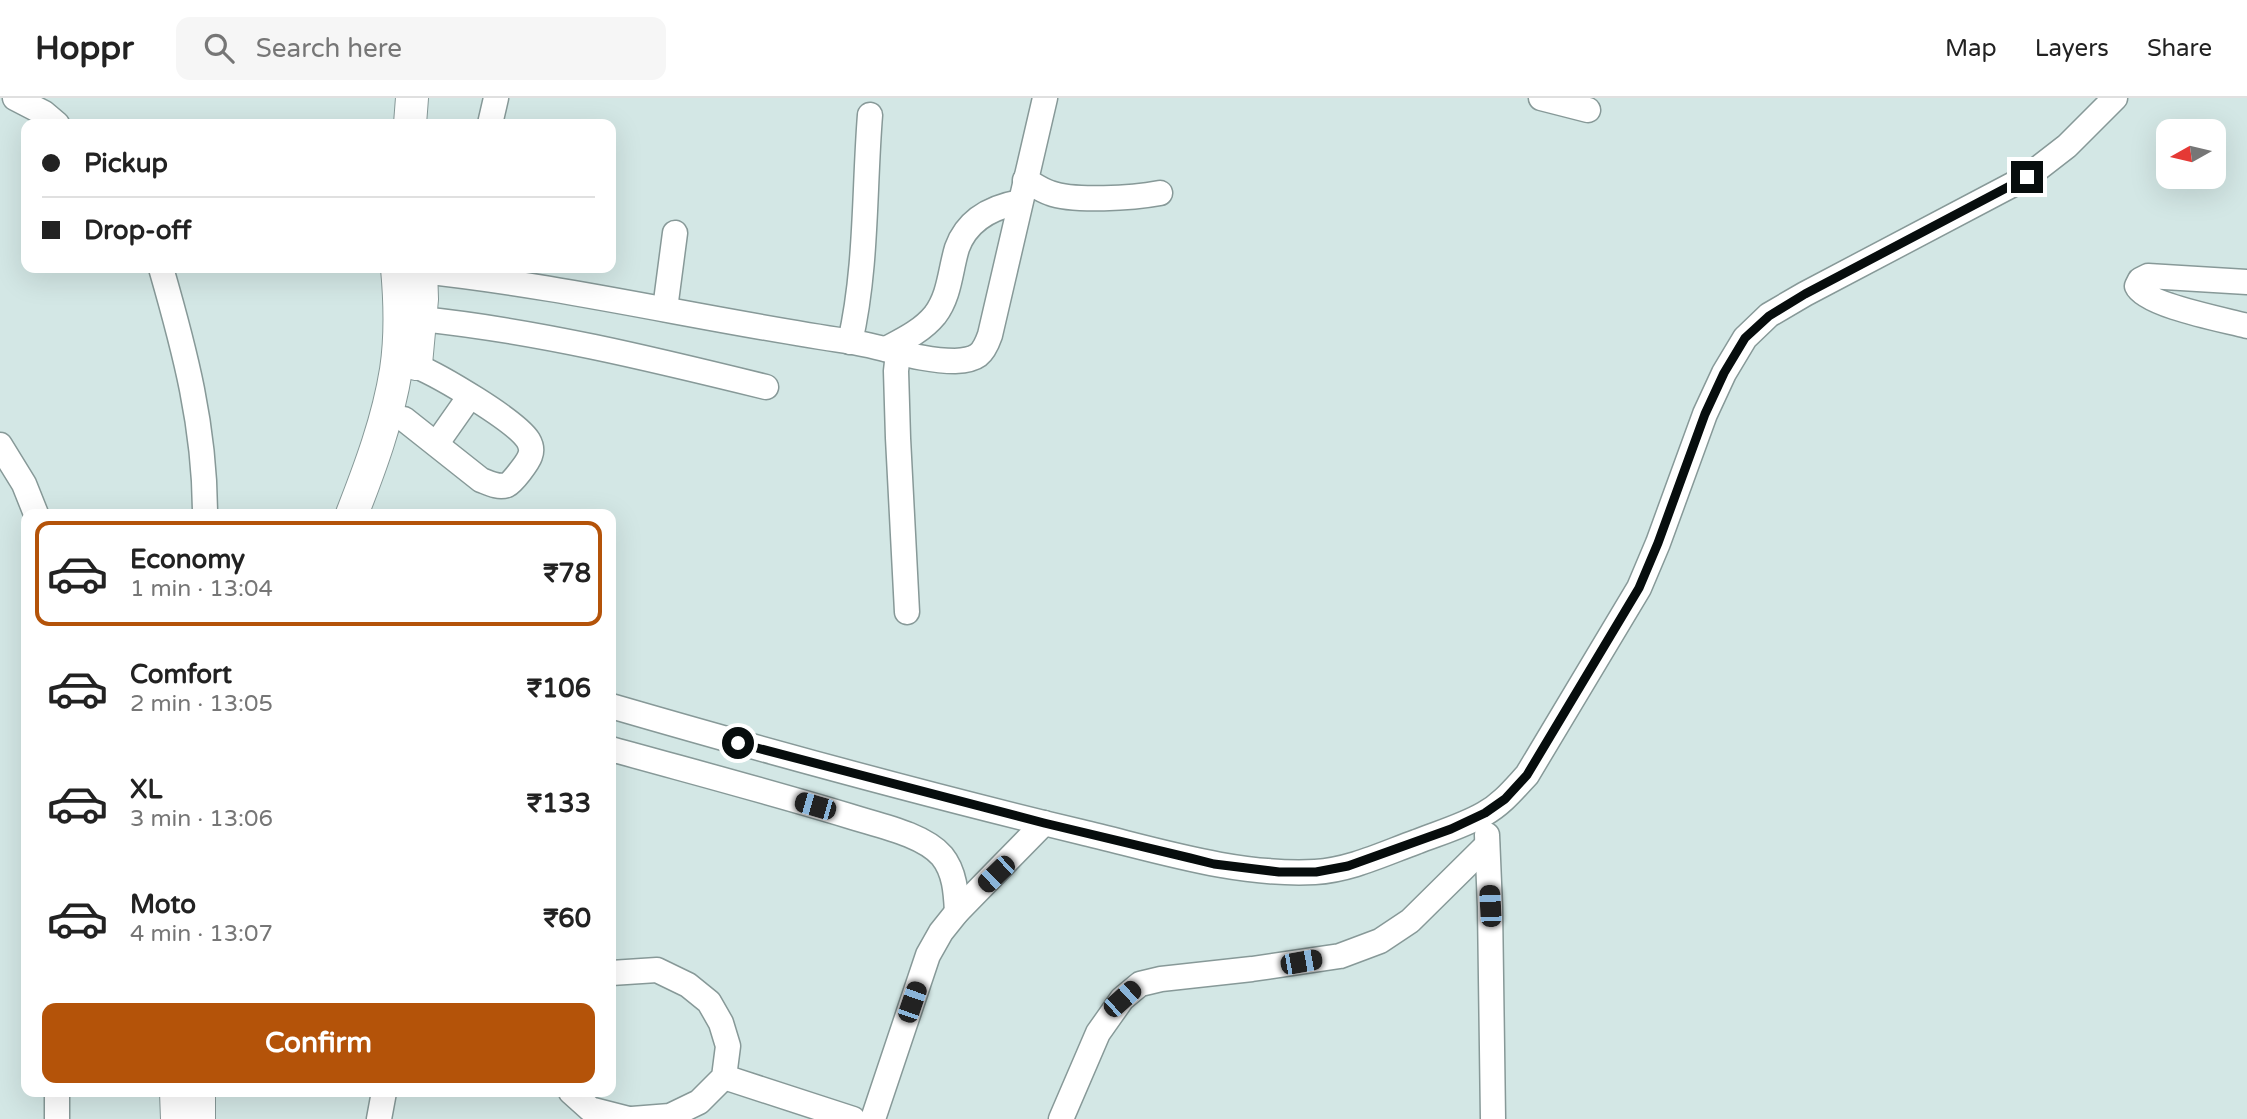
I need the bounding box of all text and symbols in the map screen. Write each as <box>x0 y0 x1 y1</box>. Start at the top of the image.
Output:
search box <box>176 17 666 80</box>
text: Hoppr <box>35 29 134 68</box>
icon: search <box>200 29 238 67</box>
text: Search here <box>256 33 402 64</box>
text: Map <box>1945 34 1997 63</box>
text: Layers <box>2035 34 2109 63</box>
text: Share <box>2147 34 2212 63</box>
north arrow <box>2156 119 2226 189</box>
map controls <box>2156 119 2226 189</box>
text: Pickup <box>84 148 168 179</box>
route end <box>2011 161 2043 193</box>
text: Drop-off <box>84 215 191 246</box>
icon: car <box>46 542 109 605</box>
text: Economy <box>130 544 245 575</box>
text: ₹78 <box>543 558 591 589</box>
text: 1 min · 13:04 <box>130 575 273 603</box>
icon: car <box>46 657 109 720</box>
text: Comfort <box>130 659 232 690</box>
text: ₹106 <box>527 673 591 704</box>
text: 2 min · 13:05 <box>130 690 273 718</box>
route start <box>722 727 754 759</box>
icon: car <box>46 772 109 835</box>
text: XL <box>130 774 162 805</box>
text: ₹133 <box>527 788 591 819</box>
car <box>792 790 839 822</box>
text: 3 min · 13:06 <box>130 805 273 833</box>
car <box>974 852 1019 896</box>
car <box>1479 884 1502 928</box>
icon: car <box>46 887 109 950</box>
text: Moto <box>130 889 196 920</box>
text: ₹60 <box>543 903 591 934</box>
text: 4 min · 13:07 <box>130 920 273 948</box>
car <box>1279 948 1324 976</box>
car <box>1100 977 1145 1021</box>
car <box>896 979 929 1025</box>
button: Confirm <box>42 1003 595 1083</box>

